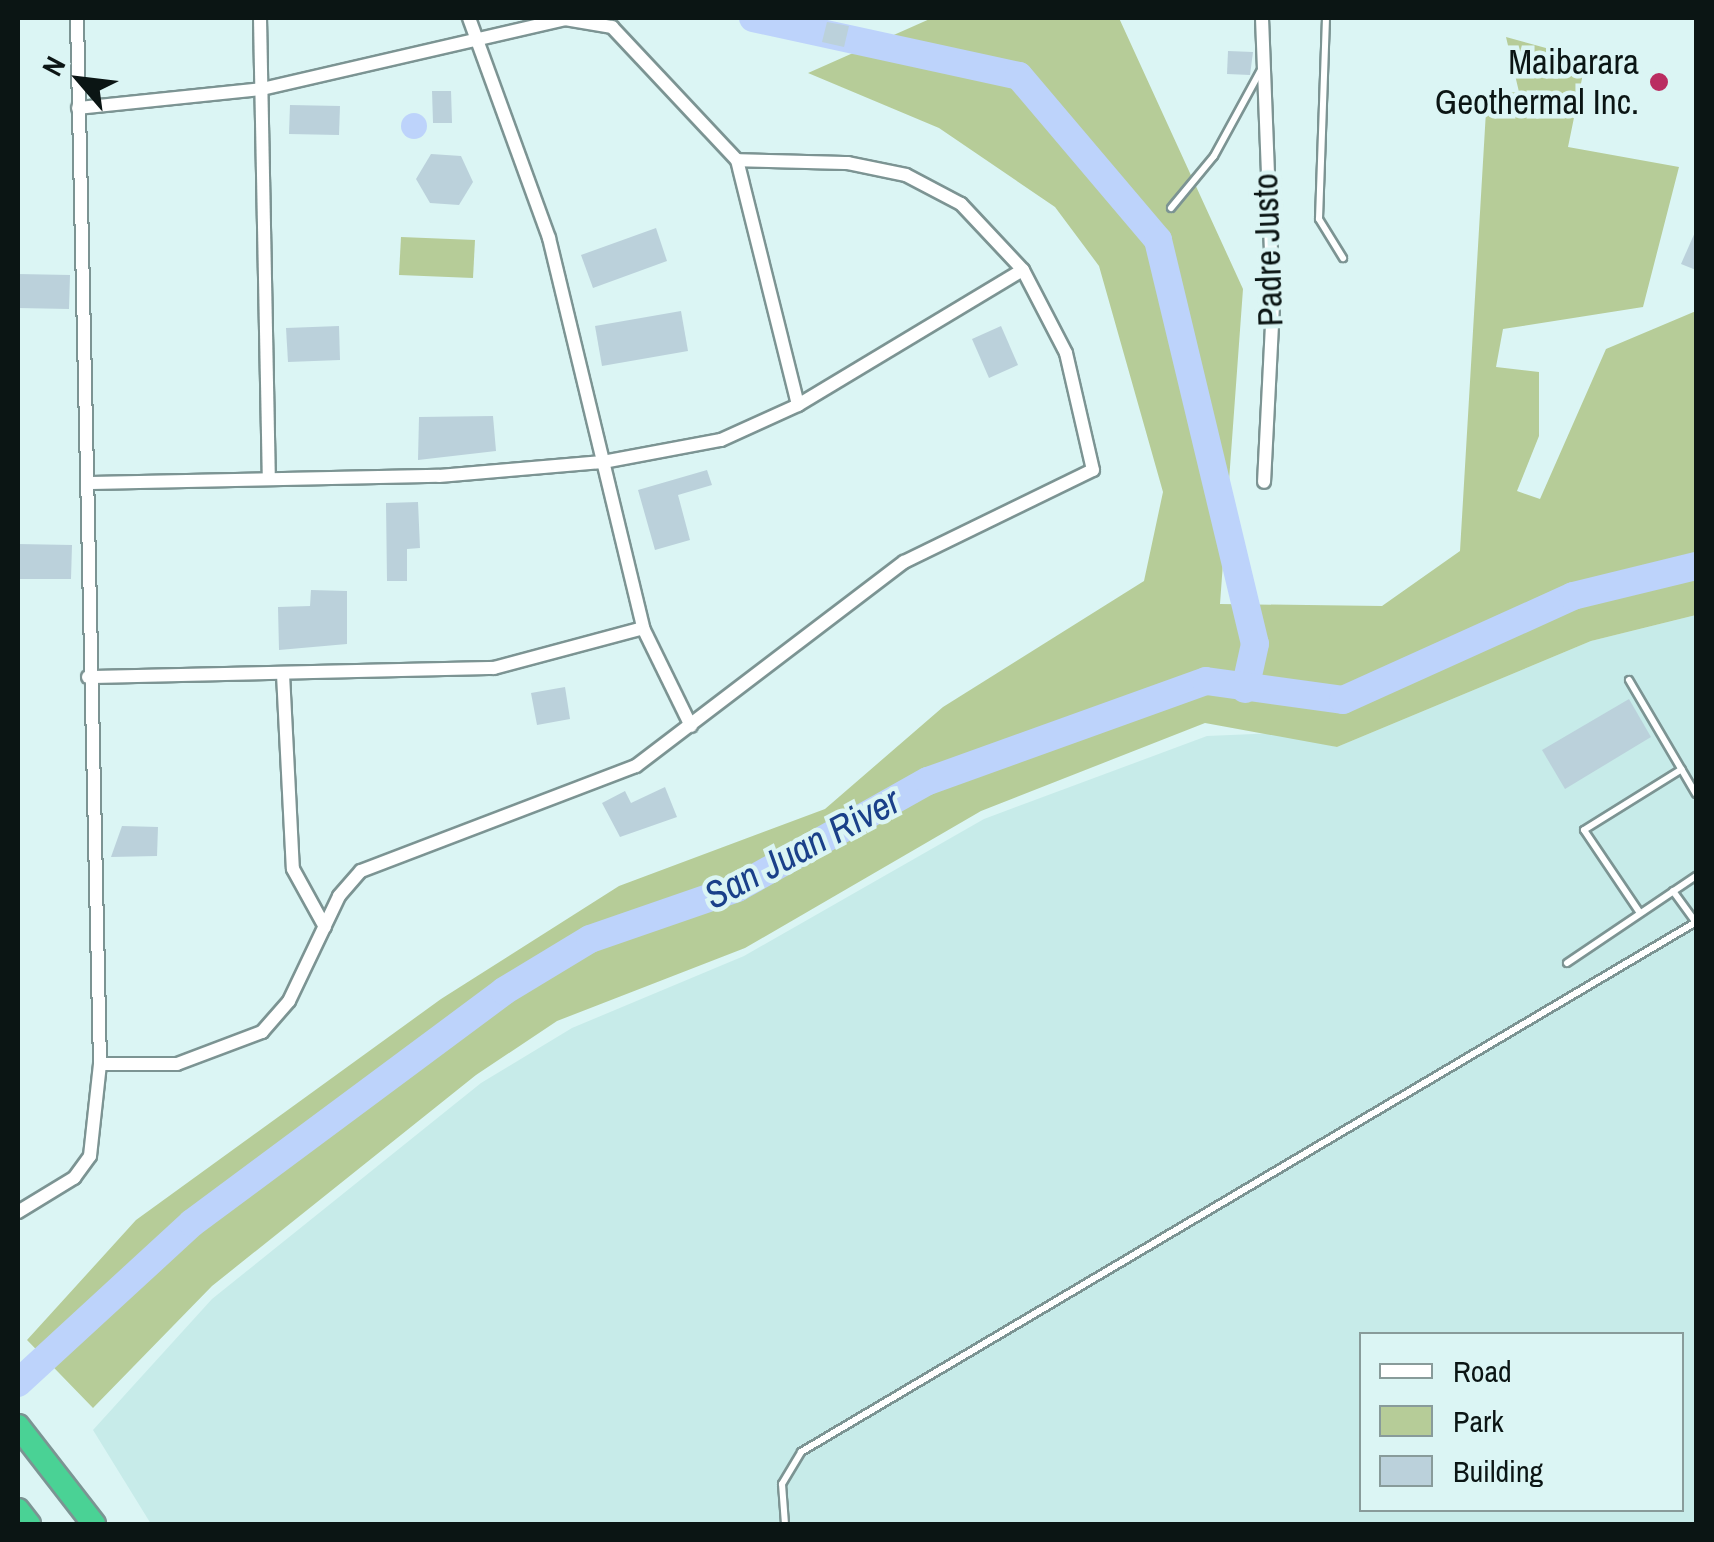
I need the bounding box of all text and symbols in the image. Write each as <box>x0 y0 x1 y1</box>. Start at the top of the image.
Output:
north arrow <box>30 30 130 130</box>
place label: Maibarara Geothermal Inc. <box>1435 41 1639 123</box>
text: N <box>33 50 74 82</box>
marker: Maibarara Geothermal Inc. <box>1648 71 1670 93</box>
street label: Padre Justo <box>1244 173 1292 327</box>
water label: San Juan River <box>696 777 908 919</box>
legend <box>1359 1332 1684 1512</box>
text: Road <box>1453 1351 1512 1391</box>
text: Park <box>1453 1401 1504 1441</box>
text: Building <box>1453 1451 1543 1491</box>

